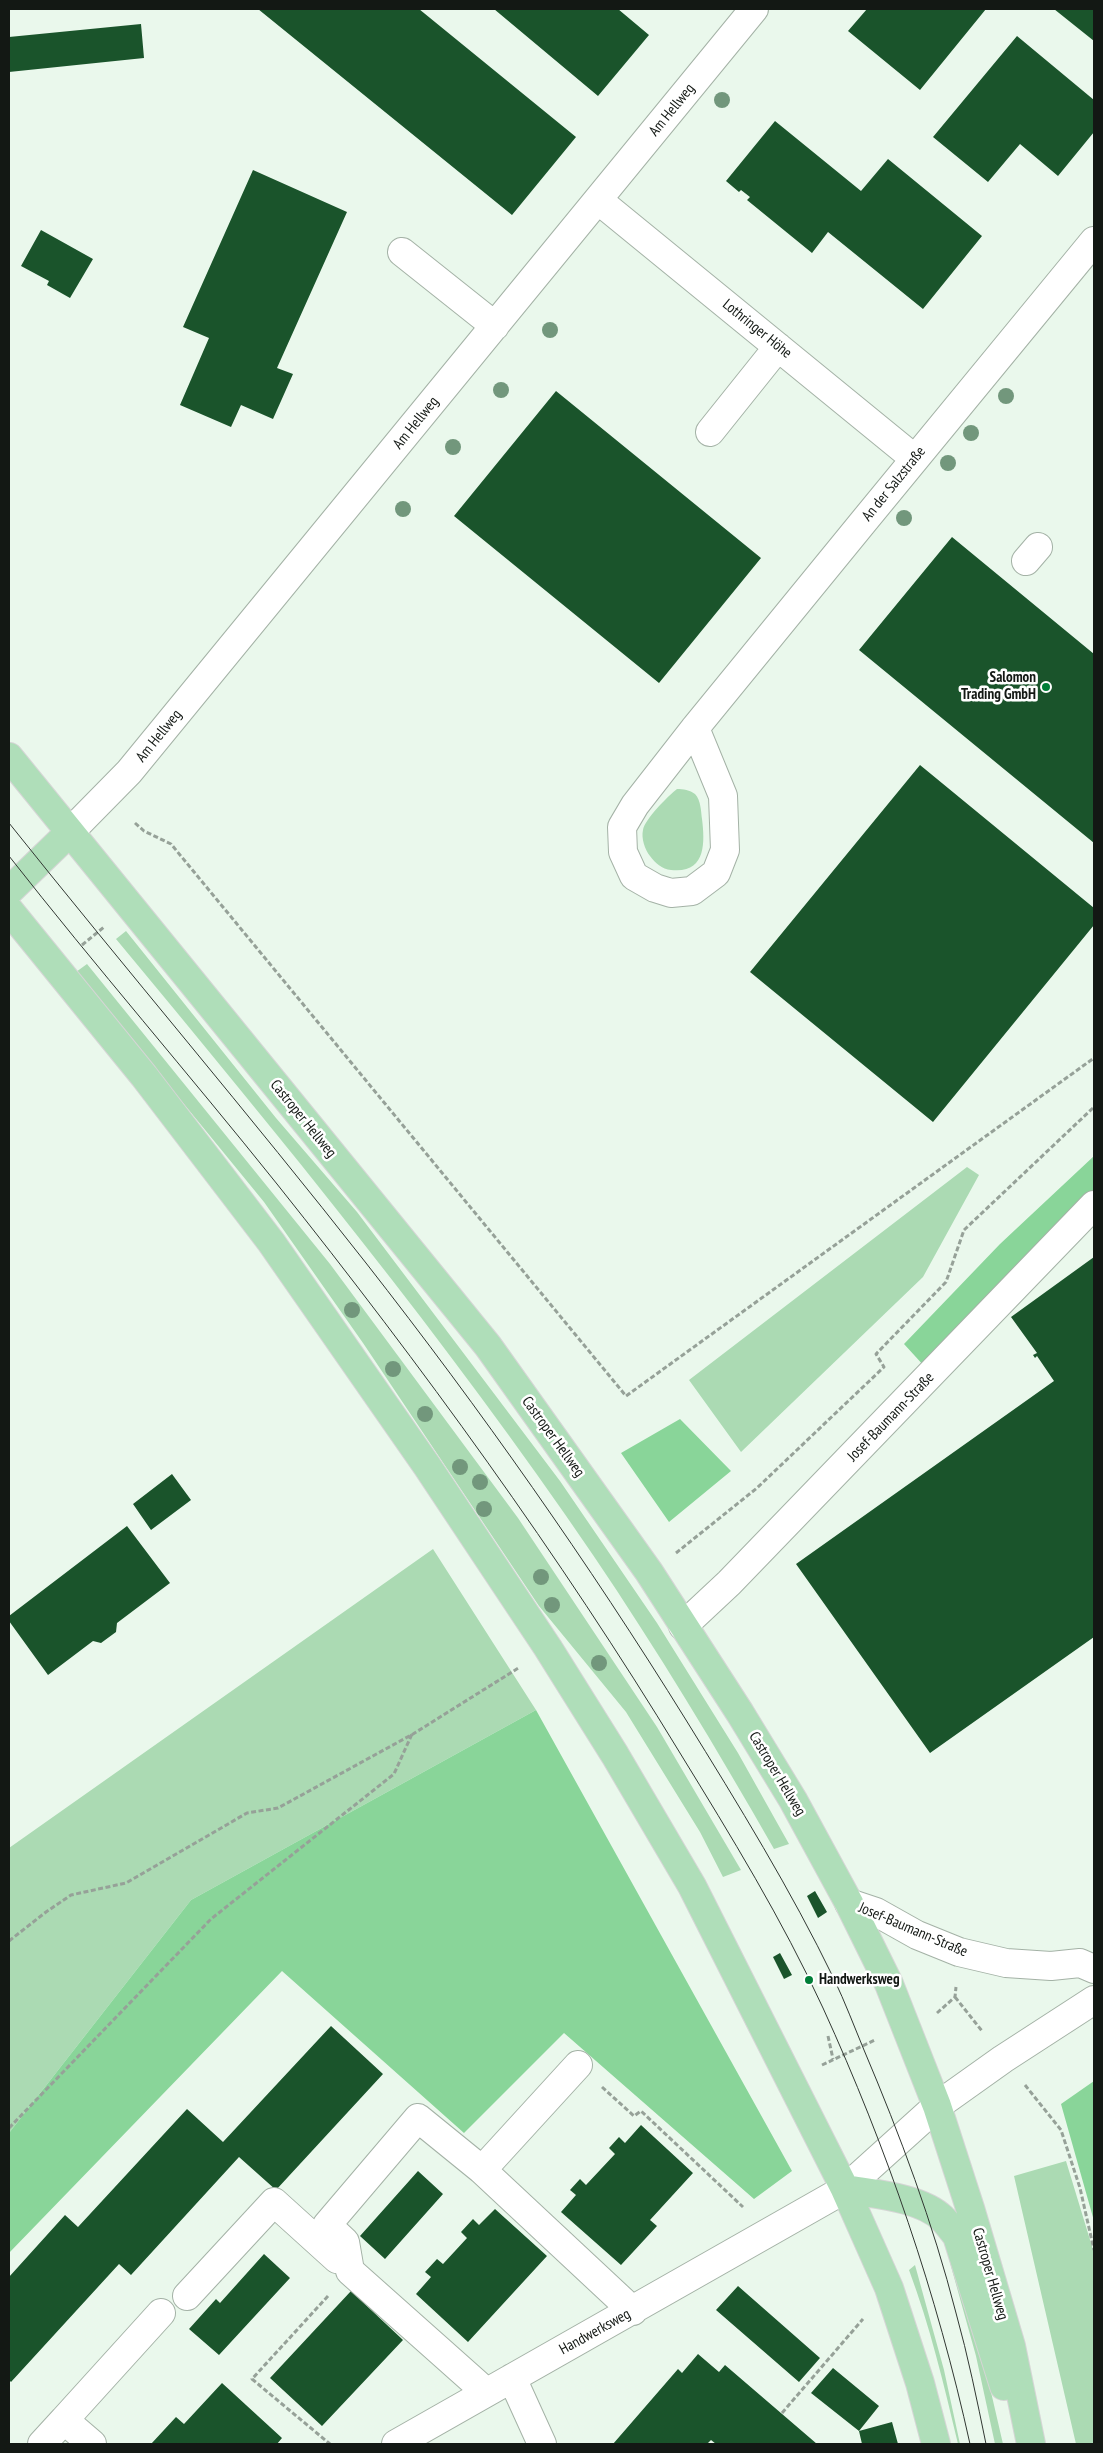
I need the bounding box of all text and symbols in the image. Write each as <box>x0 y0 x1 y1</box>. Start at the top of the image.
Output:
street label: Am Hellweg <box>645 80 699 140</box>
street label: Lothringer Höhe <box>719 296 795 362</box>
street label: Am Hellweg <box>389 393 443 453</box>
street label: An der Salzstraße <box>858 443 930 525</box>
place label: Salomon Trading GmbH <box>961 669 1036 704</box>
marker: Salomon Trading GmbH <box>1040 681 1052 693</box>
street label: Am Hellweg <box>132 706 186 766</box>
street label: Castroper Hellweg <box>266 1076 340 1162</box>
street label: Josef-Baumann-Straße <box>844 1369 938 1465</box>
street label: Castroper Hellweg <box>518 1393 588 1481</box>
street label: Castroper Hellweg <box>745 1729 809 1819</box>
street label: Josef-Baumann-Straße <box>856 1899 970 1961</box>
place label: Handwerksweg <box>819 1971 900 1989</box>
marker: Handwerksweg <box>803 1974 815 1986</box>
street label: Castroper Hellweg <box>968 2226 1012 2322</box>
street label: Handwerksweg <box>556 2305 634 2359</box>

